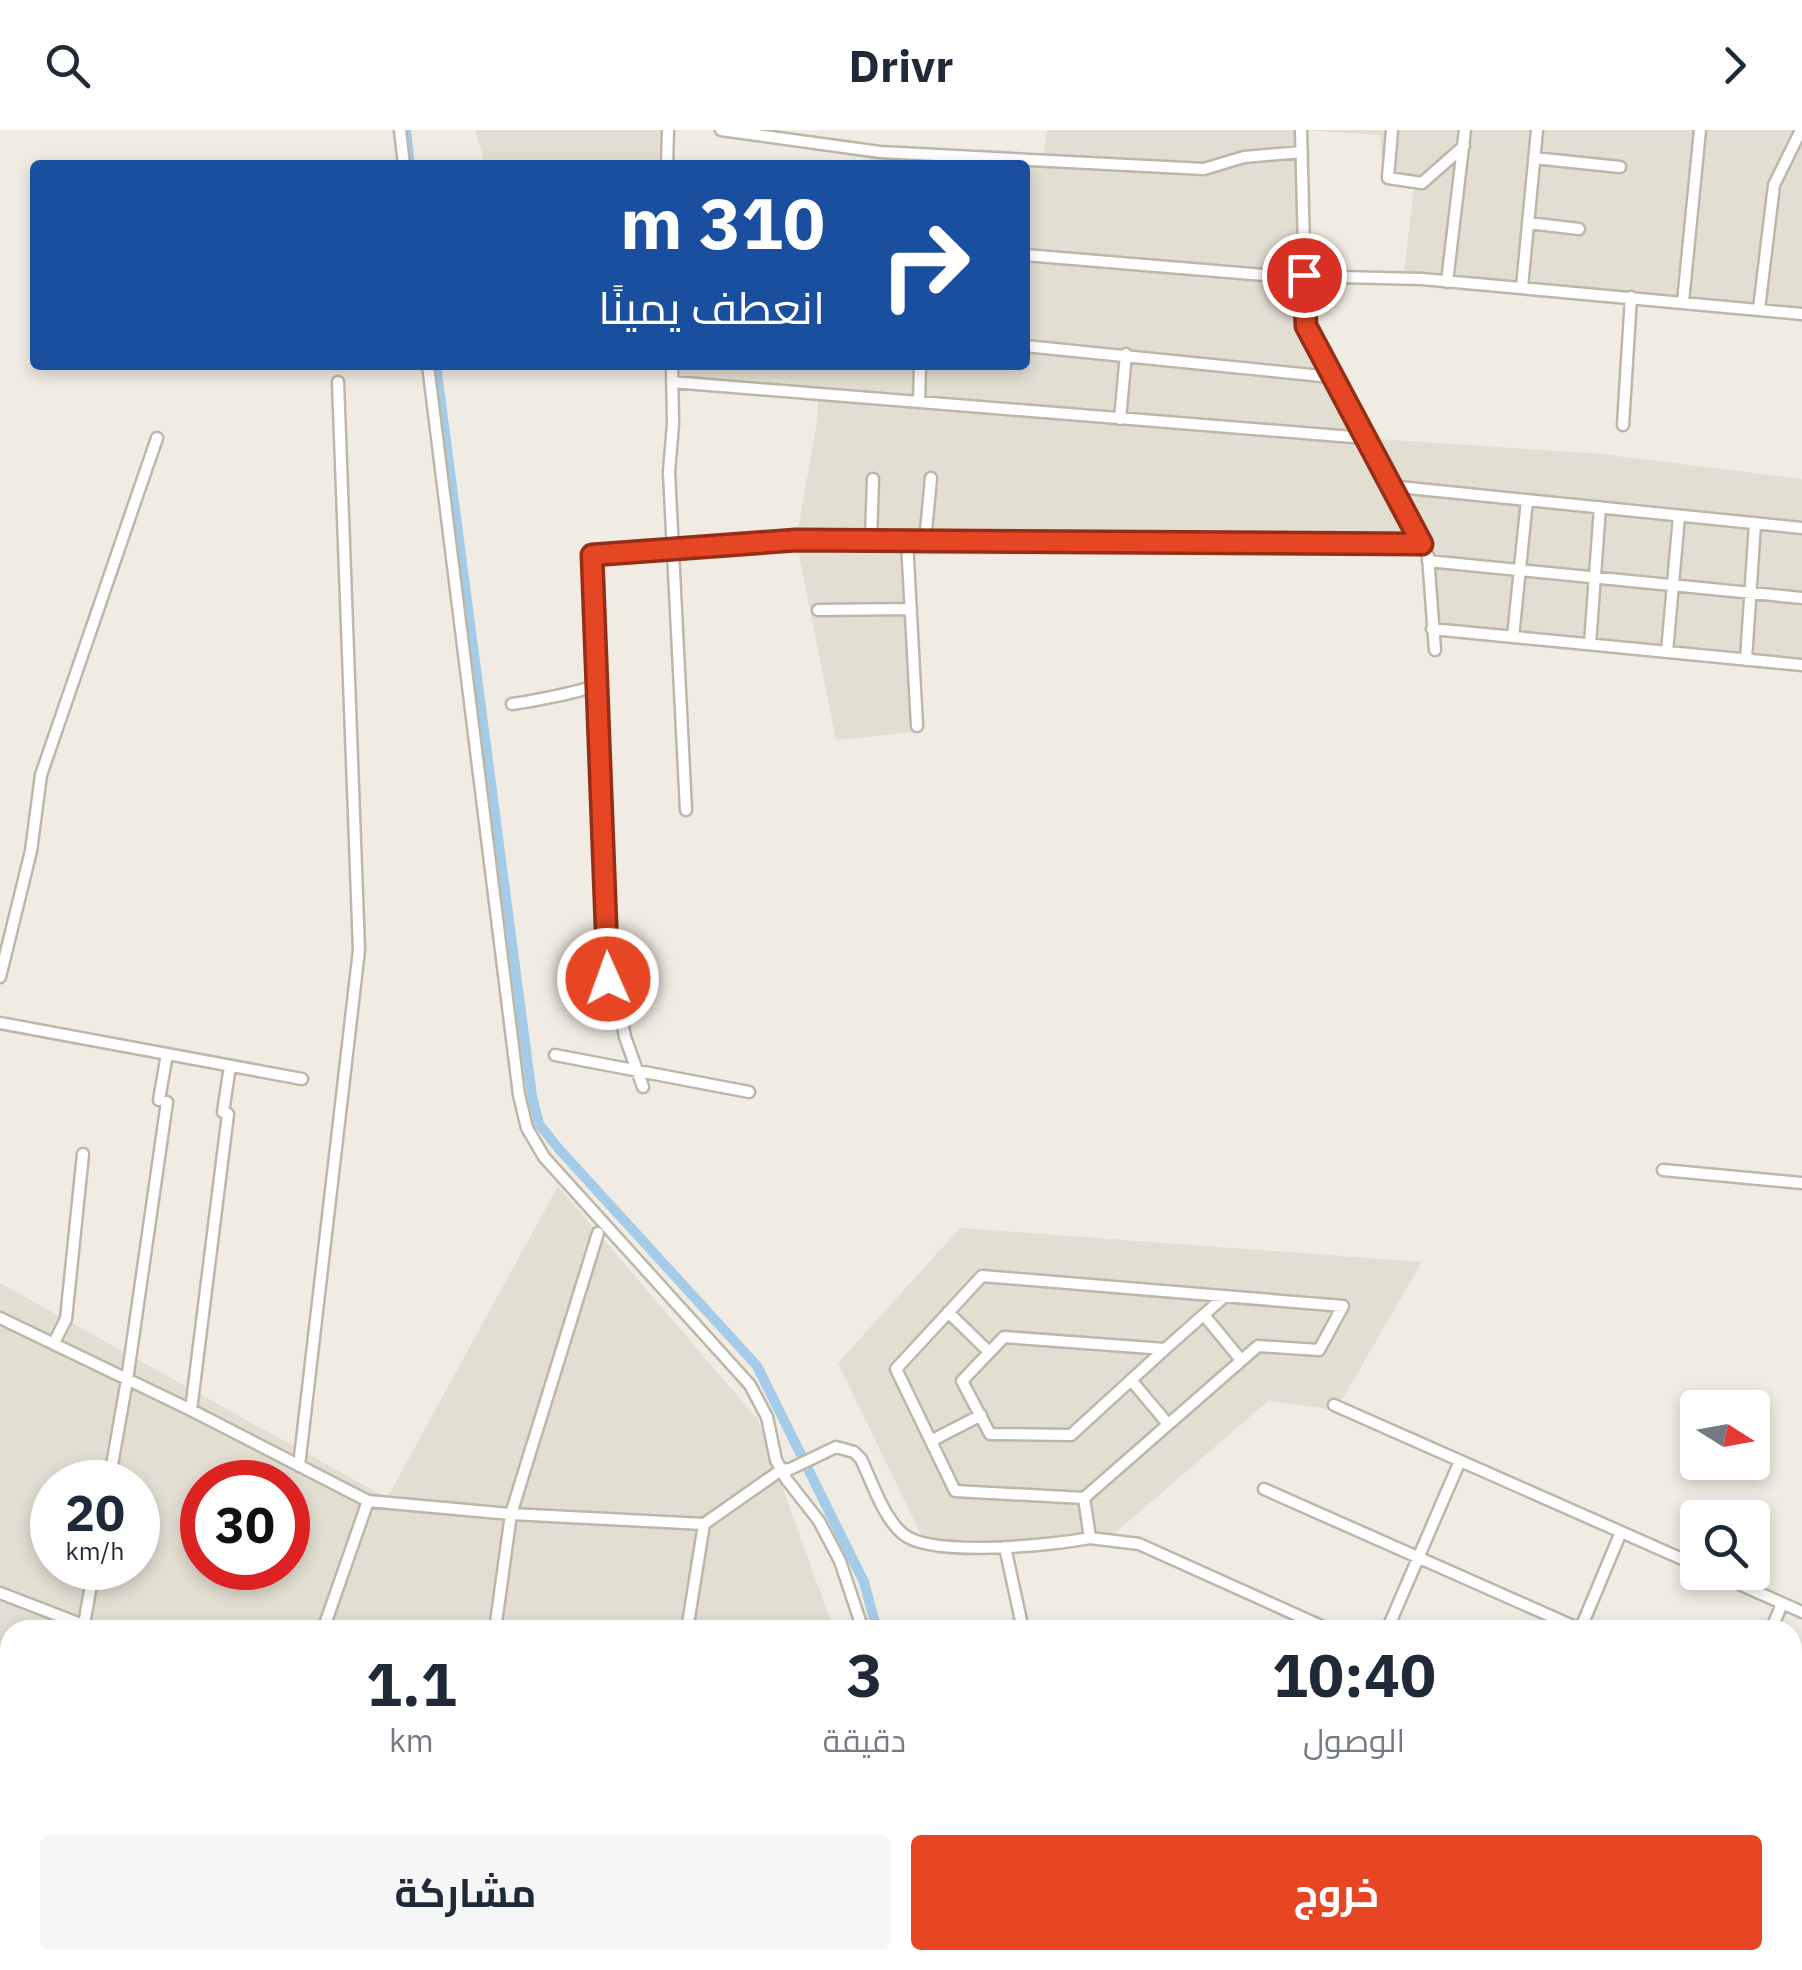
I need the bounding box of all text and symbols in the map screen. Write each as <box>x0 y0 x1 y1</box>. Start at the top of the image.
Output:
text: Drivr <box>849 36 953 94</box>
icon: search <box>40 38 95 93</box>
icon: forward <box>1707 38 1762 93</box>
text: 310 m <box>620 177 825 268</box>
icon: right <box>860 200 990 330</box>
pin <box>1262 233 1347 318</box>
icon: arrive <box>1277 248 1332 303</box>
text: انعطف يمينًا <box>598 278 825 336</box>
position arrow <box>556 927 660 1031</box>
north arrow <box>1680 1390 1770 1480</box>
map controls <box>1680 1390 1770 1590</box>
speed limit sign: 30 <box>180 1460 310 1590</box>
text: 20 <box>65 1480 125 1545</box>
button: search <box>1680 1500 1770 1590</box>
text: km/h <box>66 1534 124 1567</box>
text: 3 <box>846 1635 882 1714</box>
text: 10:40 <box>1272 1635 1436 1714</box>
text: 1.1 <box>366 1644 457 1723</box>
text: km <box>389 1719 434 1761</box>
text: دقيقة <box>823 1719 906 1761</box>
text: الوصول <box>1303 1719 1405 1761</box>
button: مشاركة <box>40 1835 891 1950</box>
button: خروج <box>911 1835 1762 1950</box>

